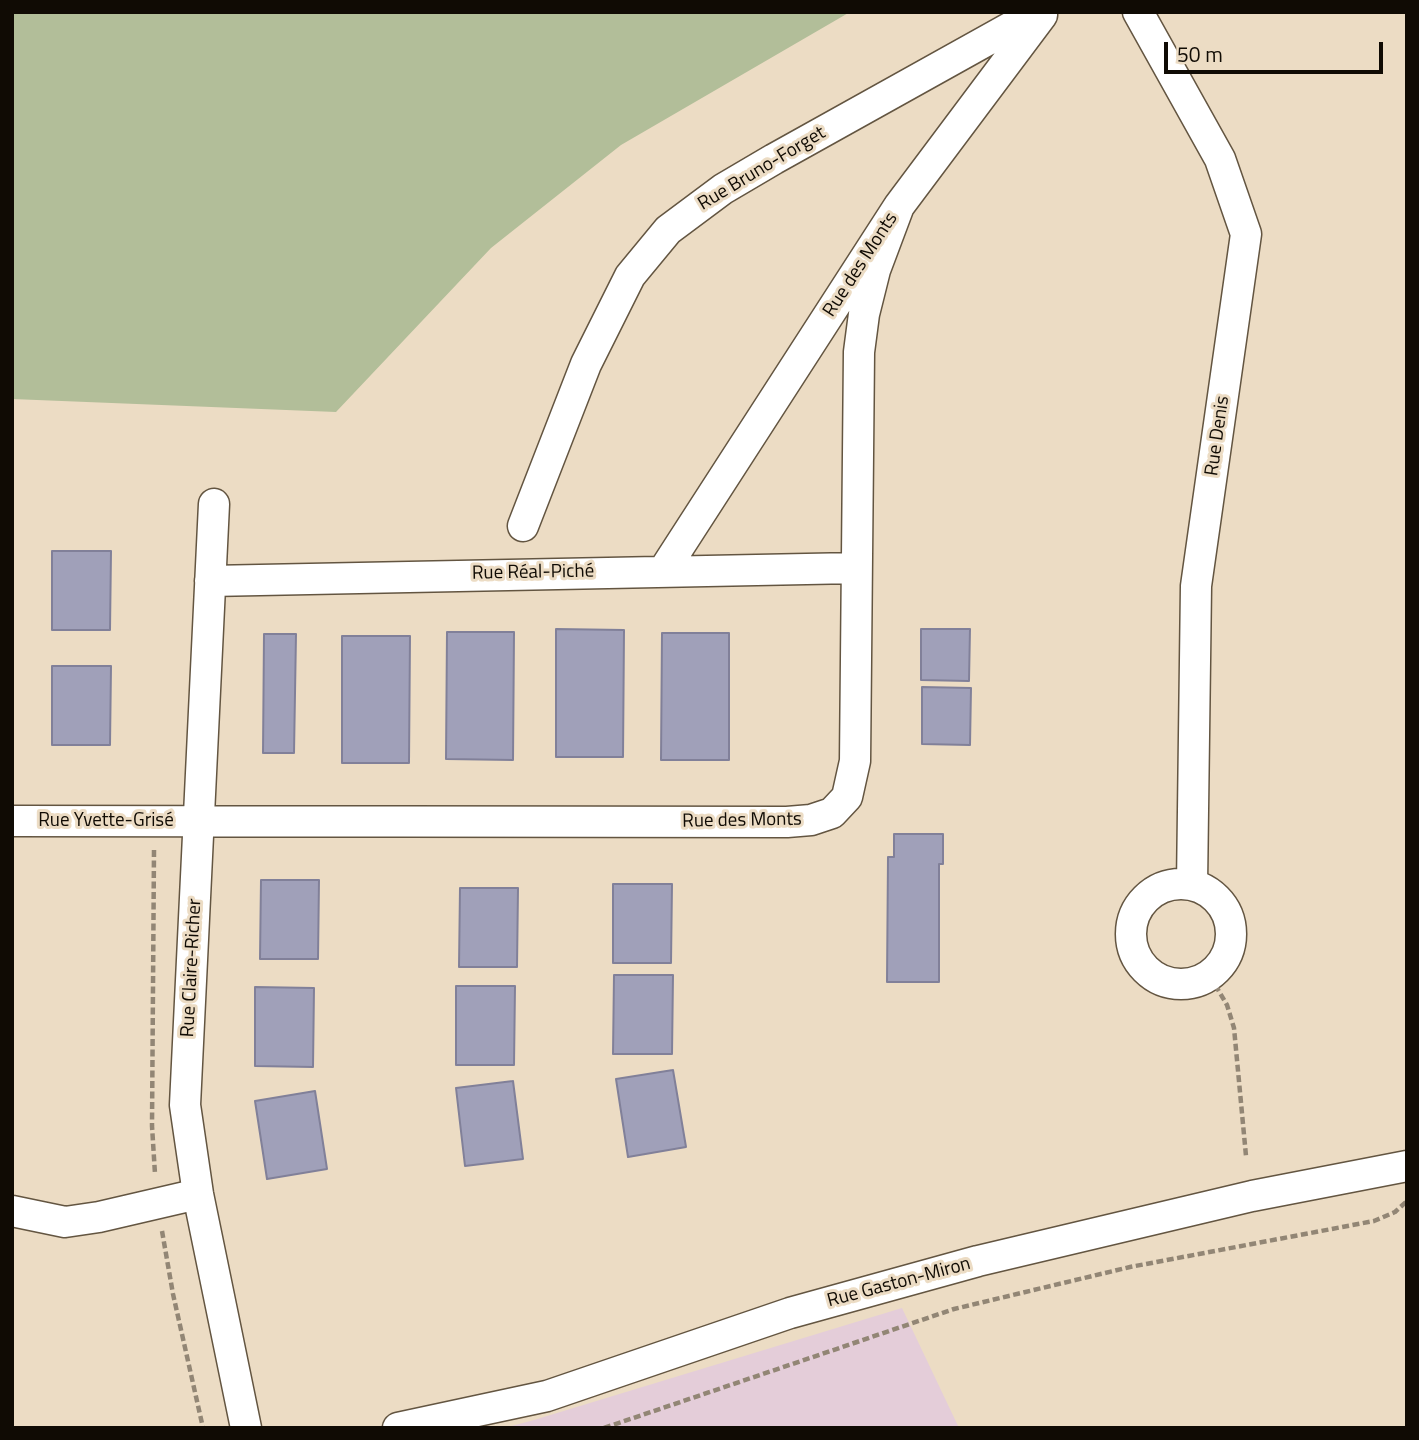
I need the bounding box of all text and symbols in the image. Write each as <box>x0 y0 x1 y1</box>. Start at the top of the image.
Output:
scale bar <box>1167 28 1386 72</box>
text: 50 m <box>1177 38 1223 70</box>
street label: Rue Bruno-Forget <box>694 122 830 216</box>
street label: Rue des Monts <box>819 209 903 321</box>
street label: Rue Denis <box>1201 395 1235 477</box>
street label: Rue Réal-Piché <box>472 561 594 585</box>
street label: Rue des Monts <box>682 809 802 833</box>
street label: Rue Yvette-Grisé <box>38 810 174 832</box>
street label: Rue Claire-Richer <box>177 898 207 1038</box>
street label: Rue Gaston-Miron <box>825 1253 973 1313</box>

